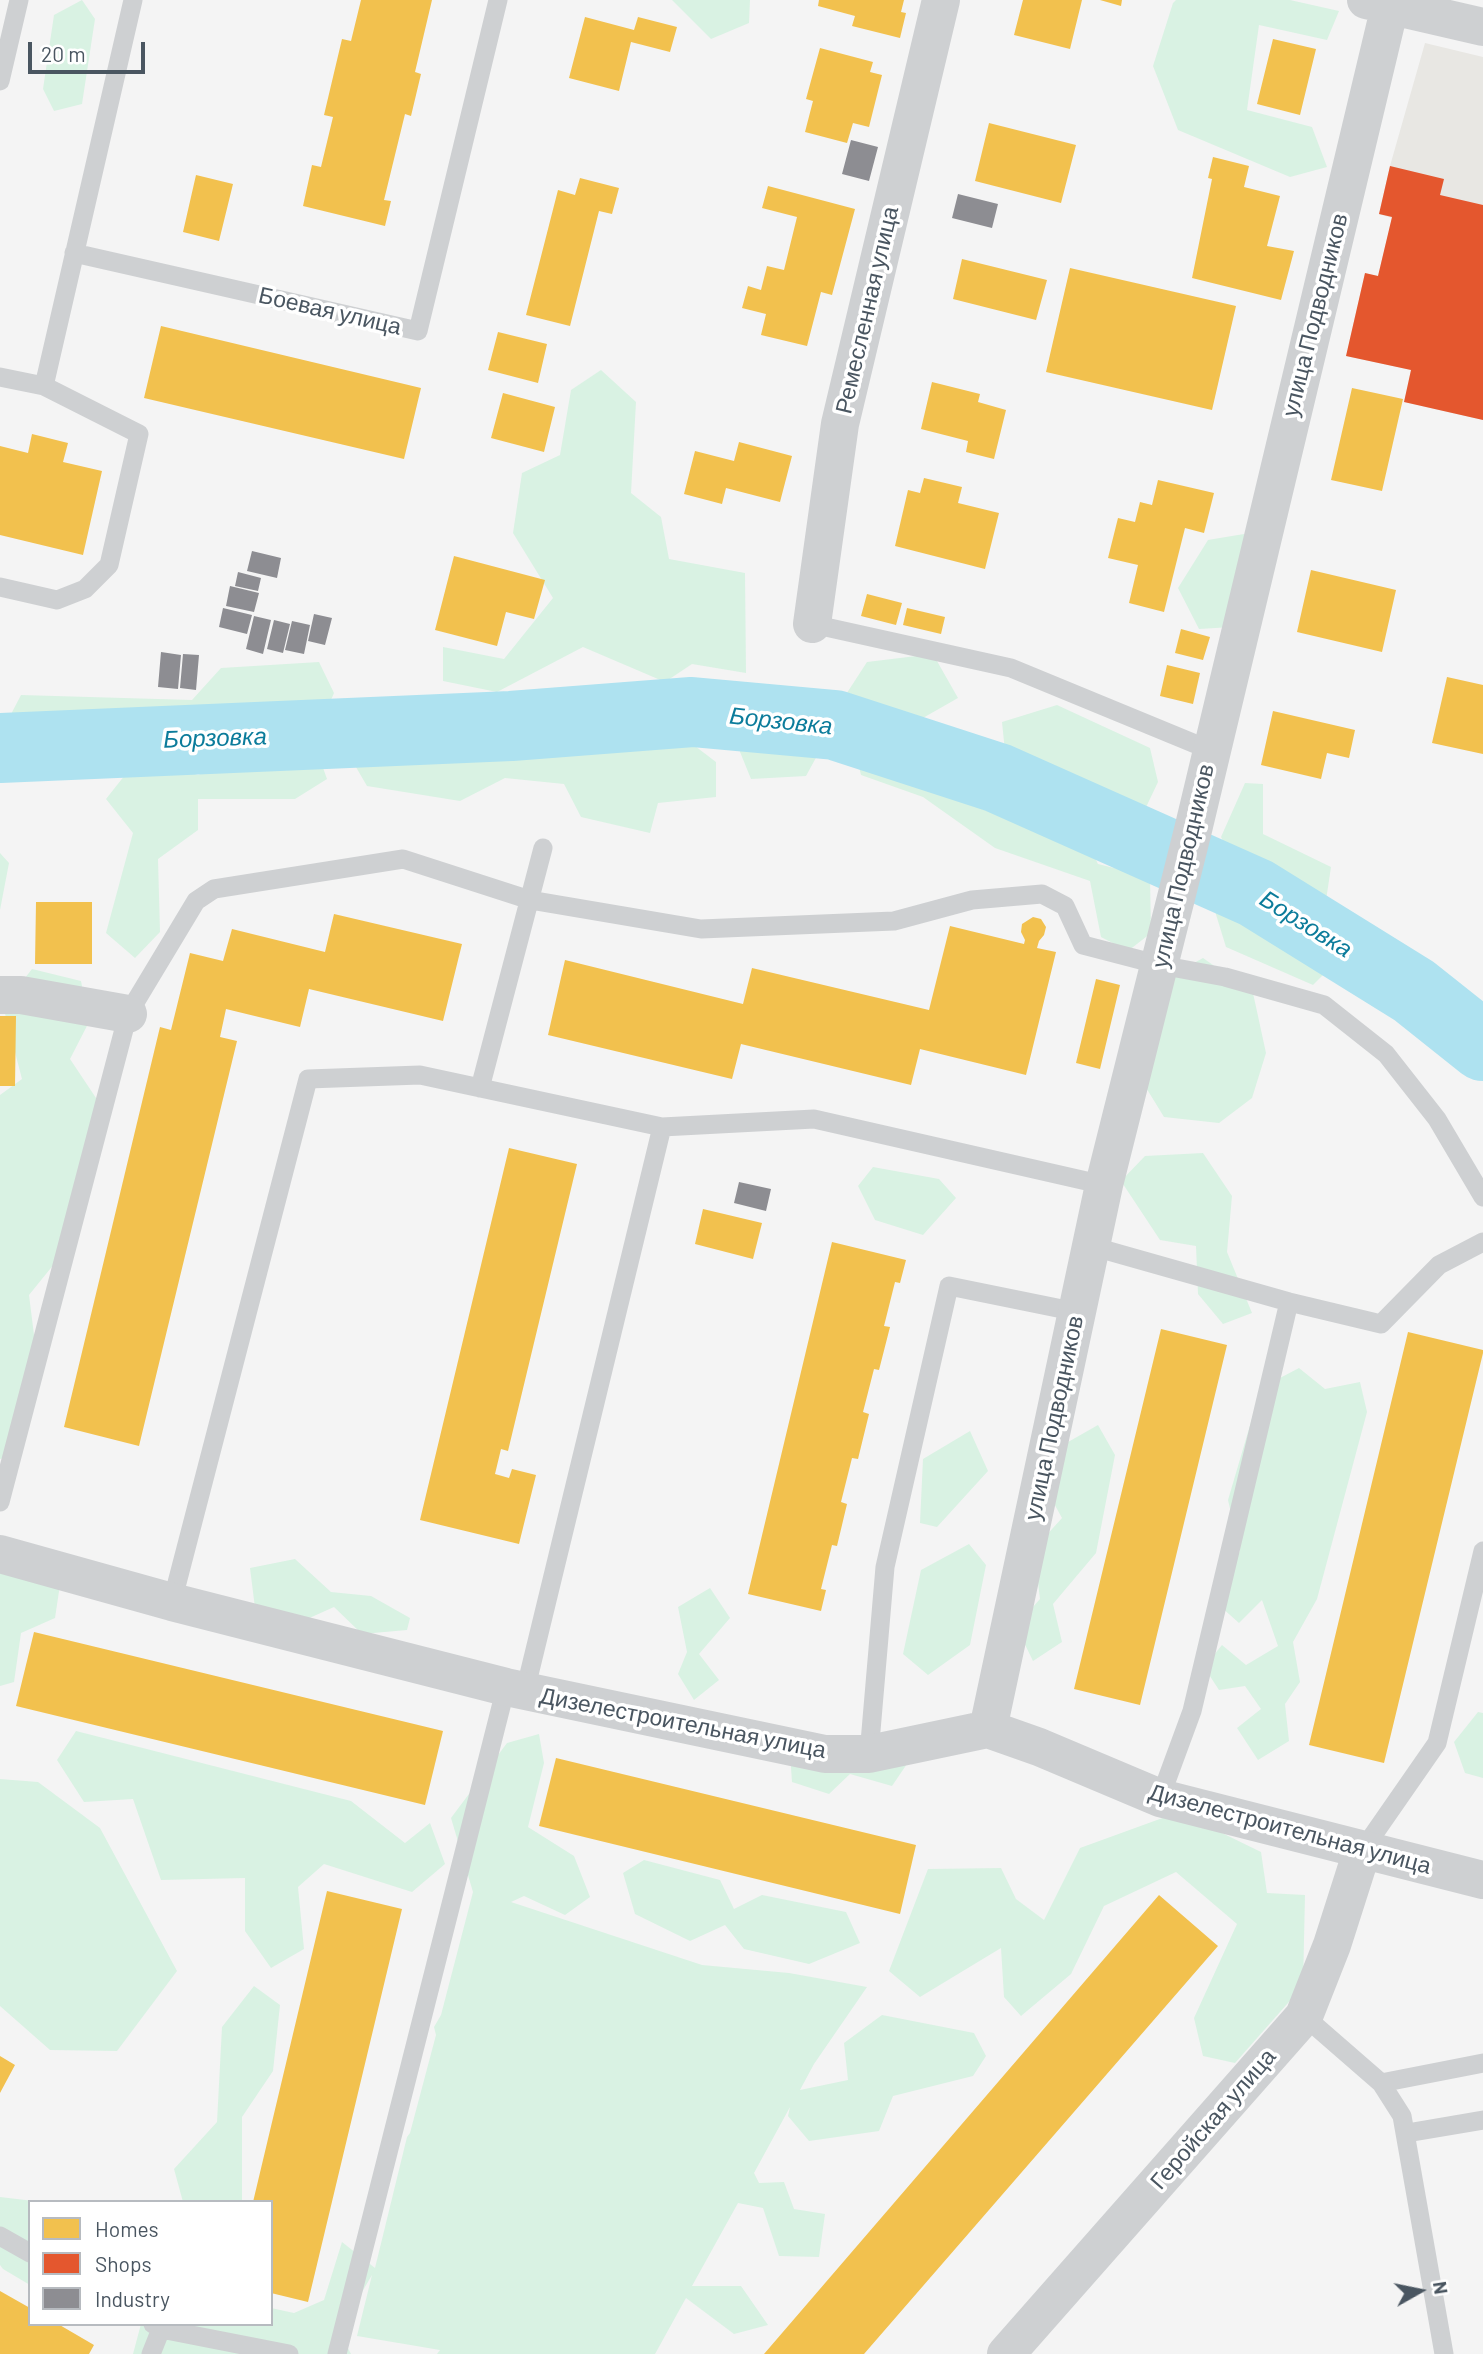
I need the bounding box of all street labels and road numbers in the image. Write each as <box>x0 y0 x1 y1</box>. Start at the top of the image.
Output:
street label: Ремесленная улица <box>830 204 904 416</box>
street label: улица Подводников <box>1276 210 1354 420</box>
street label: Боевая улица <box>256 281 404 341</box>
street label: улица Подводников <box>1146 761 1220 971</box>
street label: улица Подводников <box>1019 1313 1089 1523</box>
street label: Дизелестроительная улица <box>538 1682 828 1764</box>
street label: Дизелестроительная улица <box>1146 1778 1434 1880</box>
street label: Геройская улица <box>1144 2043 1282 2195</box>

